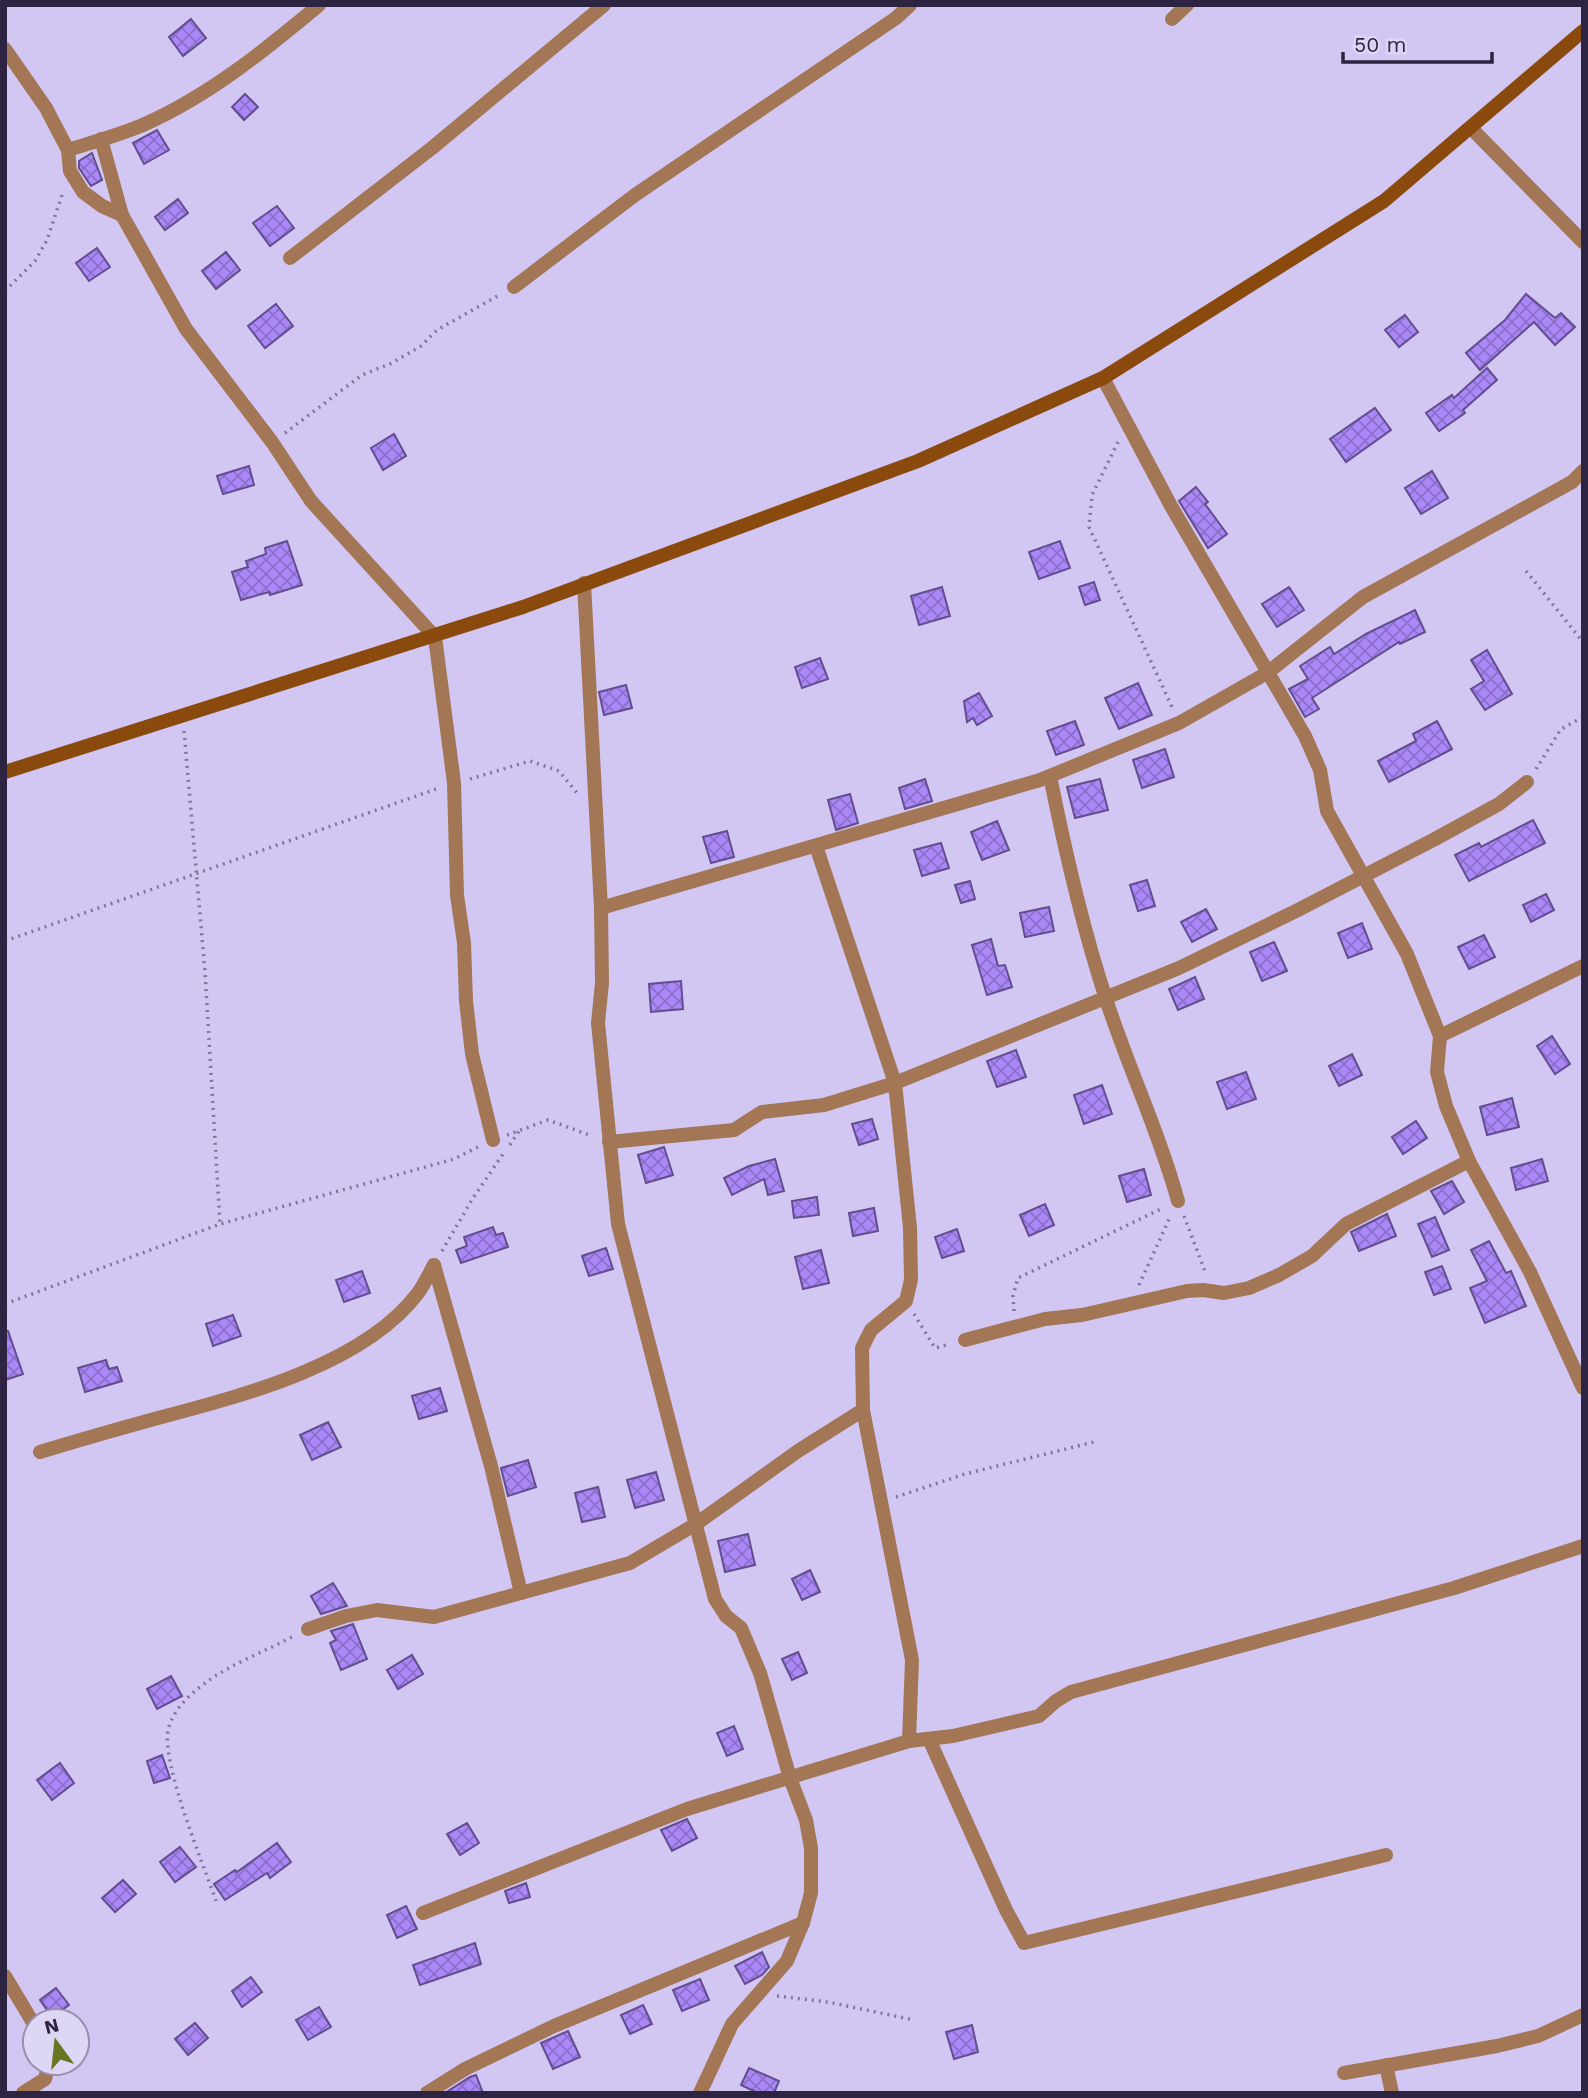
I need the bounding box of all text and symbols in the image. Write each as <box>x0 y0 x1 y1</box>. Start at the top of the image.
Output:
scale bar <box>1343 21 1492 65</box>
text: 50 m <box>1354 32 1406 57</box>
north arrow <box>21 2007 91 2077</box>
text: N <box>42 2013 62 2039</box>

